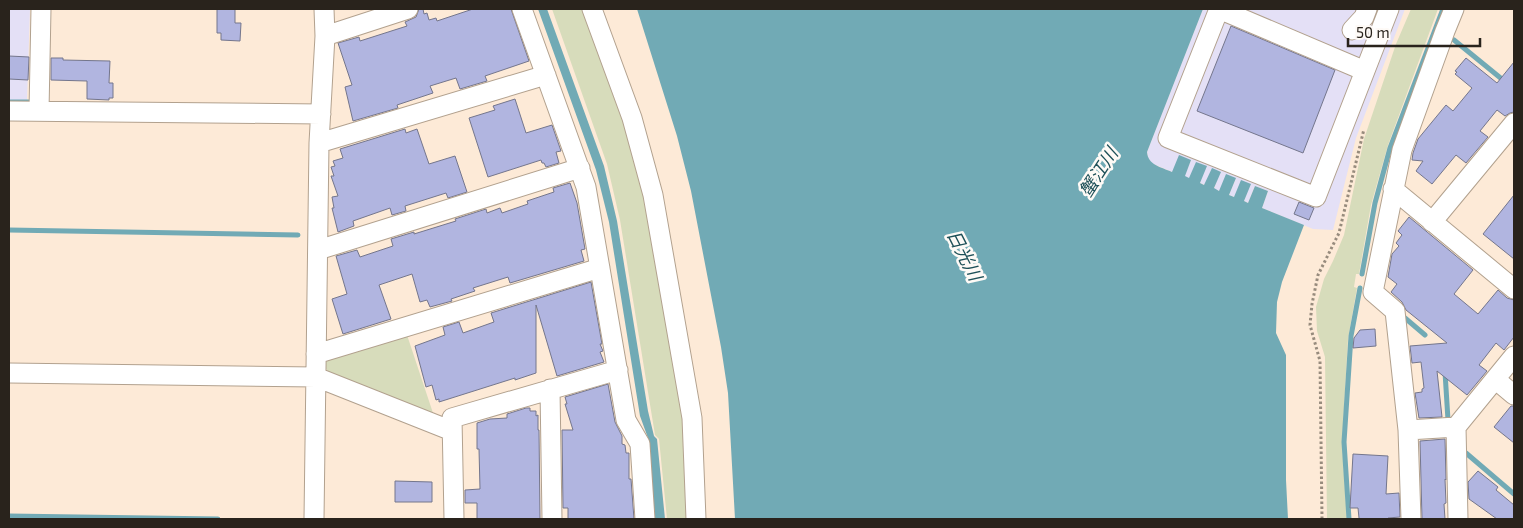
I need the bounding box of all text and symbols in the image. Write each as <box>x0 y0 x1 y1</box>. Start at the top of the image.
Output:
scale bar <box>1348 15 1480 47</box>
text: 50 m <box>1356 23 1390 41</box>
water label: 蟹江川 <box>1074 142 1123 201</box>
water label: 日光川 <box>943 226 988 286</box>

